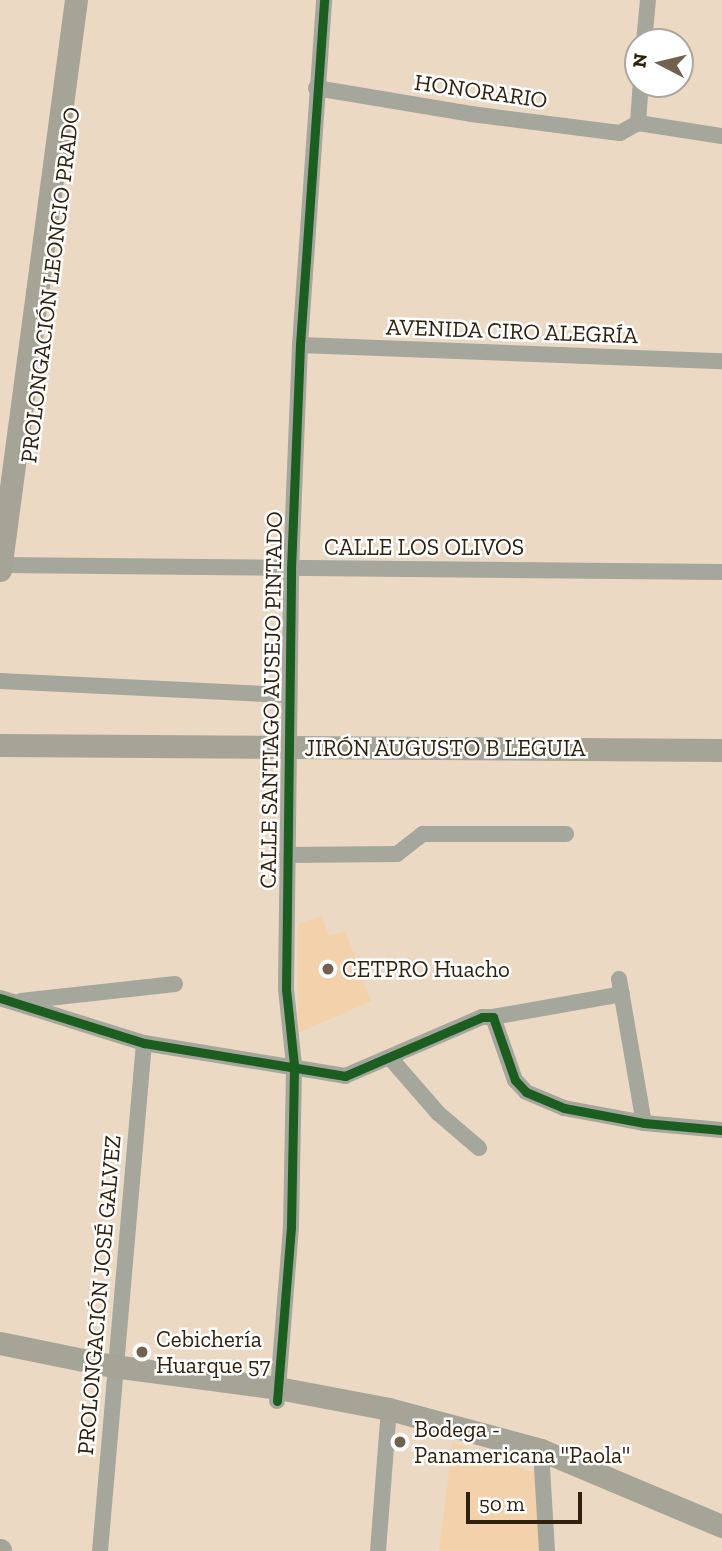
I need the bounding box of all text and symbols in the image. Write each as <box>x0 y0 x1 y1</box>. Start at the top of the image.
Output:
north arrow <box>624 28 694 98</box>
text: N <box>627 52 652 69</box>
street label: HONORARIO <box>413 68 549 114</box>
street label: PROLONGACIÓN LEONCIO PRADO <box>14 106 86 464</box>
street label: AVENIDA CIRO ALEGRÍA <box>385 313 639 349</box>
street label: CALLE SANTIAGO AUSEJO PINTADO <box>254 511 288 889</box>
street label: CALLE LOS OLIVOS <box>324 533 524 561</box>
street label: JIRÓN AUGUSTO B LEGUIA <box>304 734 586 762</box>
place label: CETPRO Huacho <box>342 955 510 983</box>
marker: CETPRO Huacho <box>320 961 336 977</box>
street label: PROLONGACIÓN JOSÉ GALVEZ <box>71 1134 127 1456</box>
place label: Cebichería Huarque 57 <box>156 1325 270 1379</box>
marker: Cebichería Huarque 57 <box>134 1344 150 1360</box>
place label: Bodega - Panamericana "Paola" <box>414 1415 630 1469</box>
marker: Bodega - Panamericana "Paola" <box>392 1434 408 1450</box>
scale bar <box>470 1478 586 1522</box>
text: 50 m <box>479 1491 525 1516</box>

